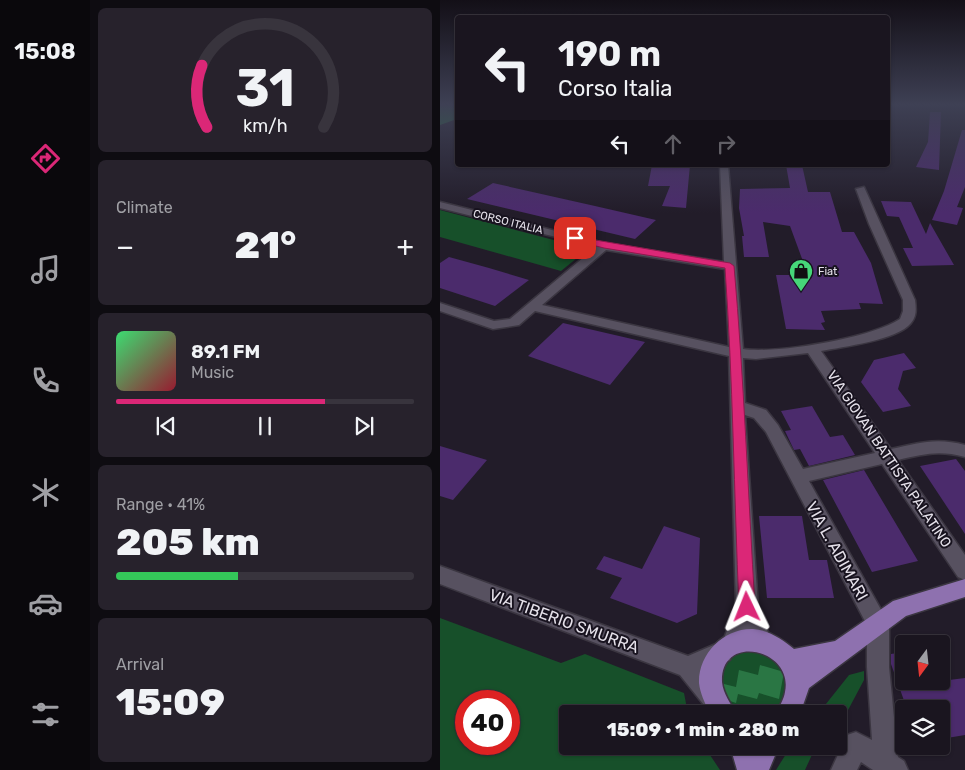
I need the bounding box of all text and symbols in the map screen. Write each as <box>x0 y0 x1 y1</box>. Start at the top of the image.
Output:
text: 190 m <box>558 33 661 75</box>
icon: left <box>475 35 540 100</box>
text: 15:08 <box>14 38 76 65</box>
text: 31 <box>235 57 295 119</box>
text: Corso Italia <box>558 75 672 102</box>
text: km/h <box>243 115 287 136</box>
icon: left <box>606 130 634 158</box>
icon: ahead <box>659 130 687 158</box>
icon: right <box>712 130 740 158</box>
icon: directions <box>28 141 63 176</box>
text: Climate <box>116 198 173 217</box>
street label: CORSO ITALIA <box>472 207 545 237</box>
pin <box>554 217 596 259</box>
text: 21° <box>235 222 296 268</box>
icon: arrive <box>561 224 589 252</box>
text: − <box>116 230 134 263</box>
text: + <box>397 230 414 263</box>
icon: music <box>28 252 63 287</box>
shop icon: Fiat <box>788 258 814 292</box>
place label: Fiat <box>818 265 838 278</box>
text: 89.1 FM <box>191 340 260 363</box>
icon: phone <box>28 363 63 398</box>
text: Music <box>191 363 234 382</box>
street label: VIA GIOVAN BATTISTA PALATINO <box>823 367 955 551</box>
icon: previous <box>152 412 180 440</box>
icon: pause <box>251 412 279 440</box>
icon: next <box>350 412 378 440</box>
icon: climate <box>28 475 63 510</box>
text: Range · 41% <box>116 495 205 514</box>
street label: VIA L. ADIMARI <box>802 498 872 604</box>
text: 205 km <box>116 519 260 565</box>
position arrow <box>720 580 772 632</box>
street label: VIA TIBERIO SMURRA <box>487 585 642 657</box>
icon: car <box>28 586 63 621</box>
north arrow <box>895 635 950 690</box>
map controls <box>895 635 950 755</box>
text: Arrival <box>116 655 164 674</box>
text: 15:09 <box>116 679 225 725</box>
speed limit sign: 40 <box>455 690 520 755</box>
icon: filters <box>28 697 63 732</box>
button: layers <box>895 700 950 755</box>
text: 15:09 · 1 min · 280 m <box>607 718 799 741</box>

